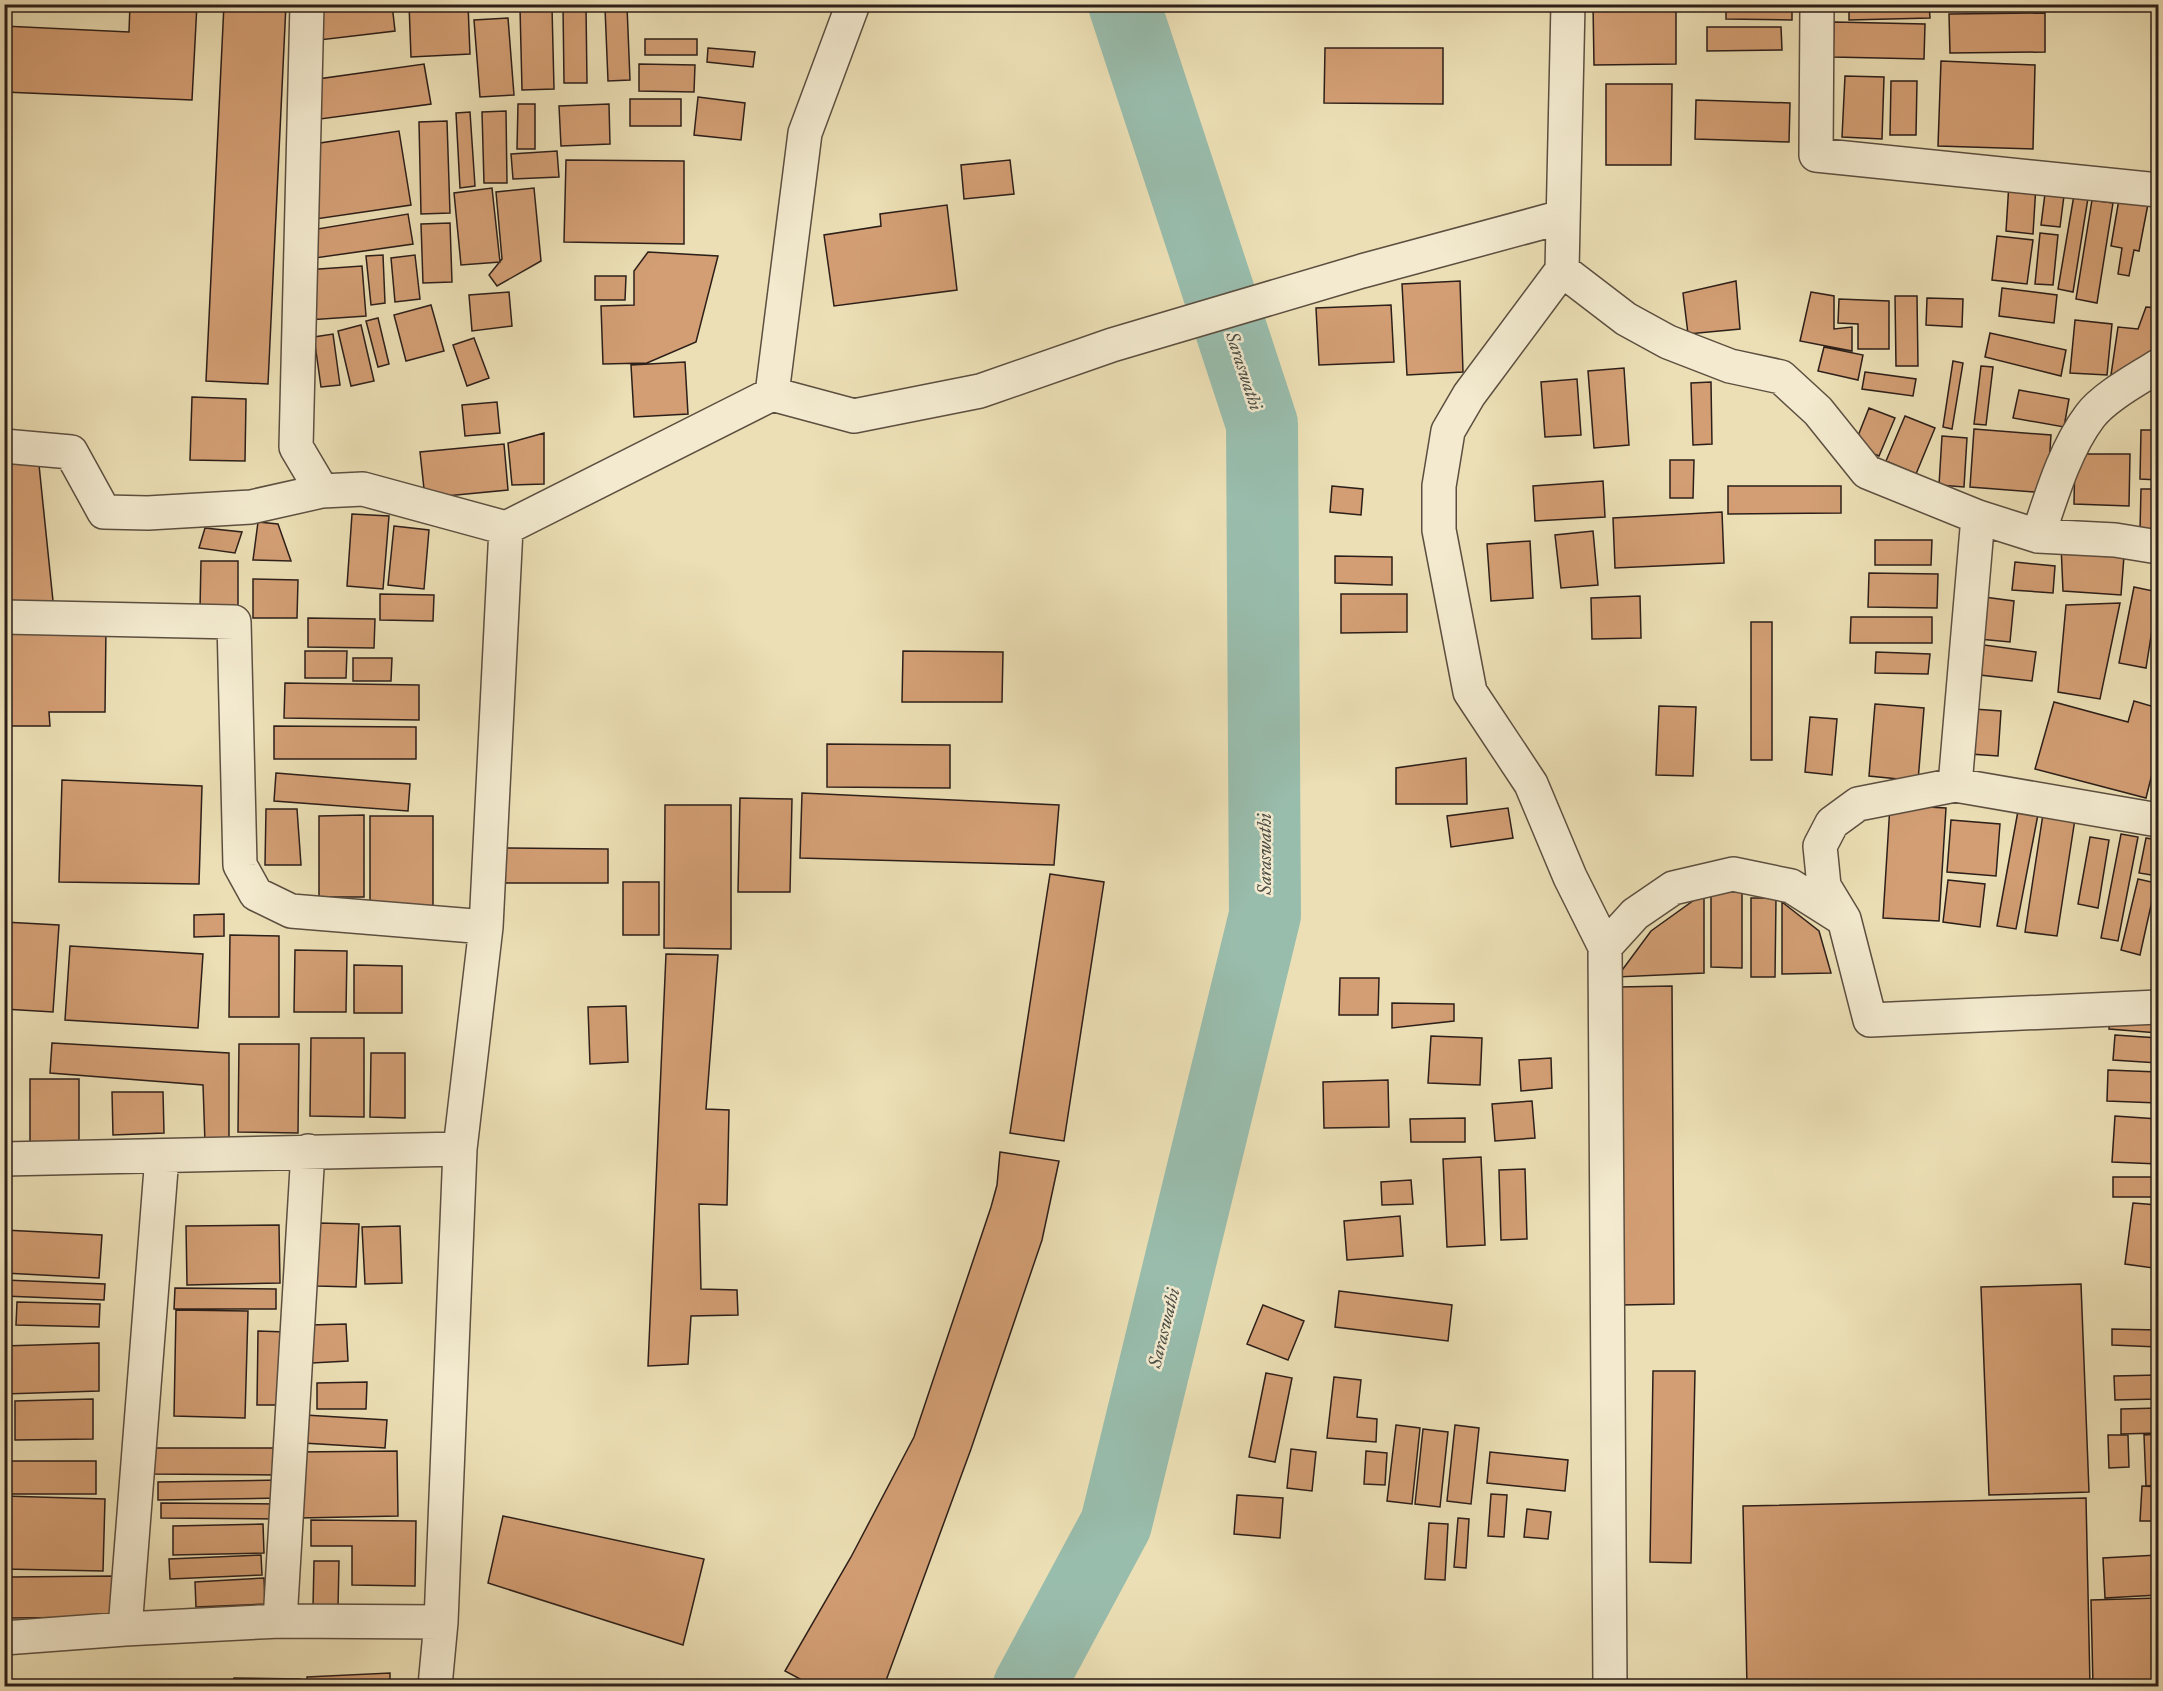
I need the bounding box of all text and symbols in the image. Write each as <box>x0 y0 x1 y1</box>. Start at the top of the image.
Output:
water label: Saraswathi <box>1221 328 1267 413</box>
water label: Saraswathi <box>1254 813 1276 896</box>
water label: Saraswathi <box>1143 1286 1185 1371</box>

